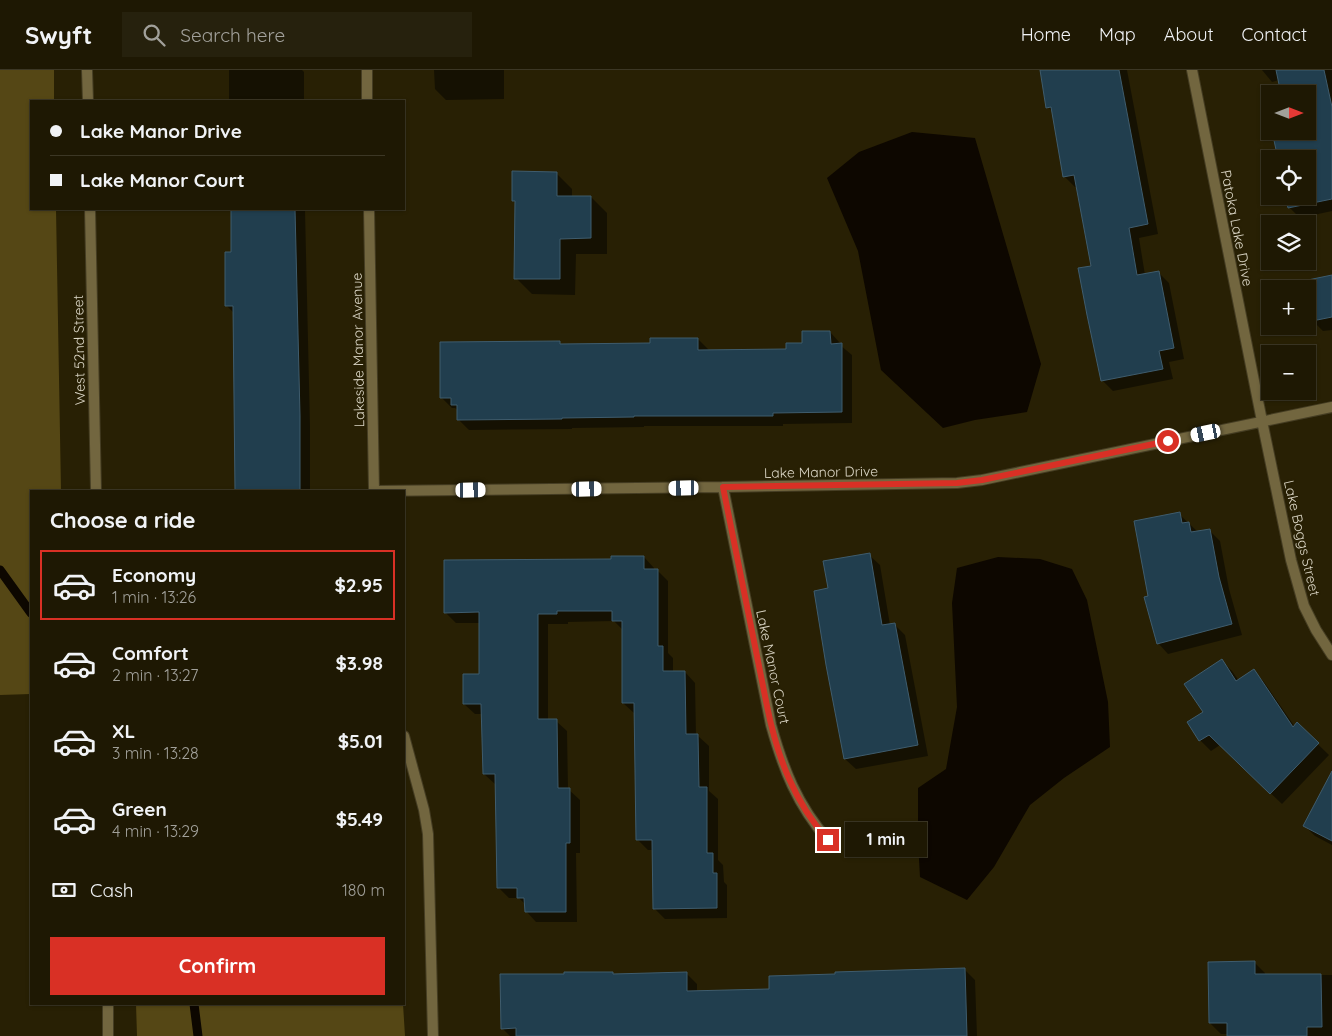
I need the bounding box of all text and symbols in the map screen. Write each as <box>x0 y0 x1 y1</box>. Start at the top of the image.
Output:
search box <box>122 12 472 57</box>
text: Swyft <box>25 20 92 50</box>
icon: search <box>140 21 168 49</box>
text: Search here <box>180 23 285 47</box>
text: Home <box>1021 23 1071 46</box>
text: Map <box>1099 23 1136 46</box>
text: About <box>1164 23 1214 46</box>
text: Contact <box>1242 23 1307 46</box>
north arrow <box>1261 85 1316 140</box>
map controls <box>1261 85 1316 400</box>
text: Lake Manor Drive <box>80 119 242 143</box>
button: locate <box>1261 150 1316 205</box>
text: Lake Manor Court <box>80 168 245 192</box>
street label: Patoka Lake Drive <box>1217 168 1257 288</box>
button: layers <box>1261 215 1316 270</box>
street label: Lakeside Manor Avenue <box>348 273 368 427</box>
button: + <box>1261 280 1316 335</box>
street label: West 52nd Street <box>69 294 89 405</box>
button: − <box>1261 345 1316 400</box>
car <box>1189 423 1222 443</box>
route start <box>1157 430 1179 452</box>
street label: Lake Manor Drive <box>764 462 878 482</box>
street label: Lake Boggs Street <box>1280 478 1324 598</box>
car <box>668 480 699 496</box>
car <box>571 481 602 497</box>
car <box>455 482 486 498</box>
text: Choose a ride <box>50 506 195 534</box>
icon: car <box>52 563 97 608</box>
text: Economy <box>112 563 196 587</box>
text: $2.95 <box>334 573 383 597</box>
text: 1 min · 13:26 <box>112 587 196 607</box>
street label: Lake Manor Court <box>752 608 794 726</box>
icon: car <box>52 641 97 686</box>
text: Comfort <box>112 641 189 665</box>
text: $3.98 <box>336 651 383 675</box>
text: 2 min · 13:27 <box>112 665 198 685</box>
icon: car <box>52 719 97 764</box>
text: XL <box>112 719 135 743</box>
text: $5.01 <box>338 729 383 753</box>
text: 3 min · 13:28 <box>112 743 199 763</box>
icon: car <box>52 797 97 842</box>
text: Green <box>112 797 167 821</box>
text: $5.49 <box>336 807 383 831</box>
text: 4 min · 13:29 <box>112 821 199 841</box>
callout: 1 min <box>846 822 928 858</box>
route end <box>817 829 839 851</box>
text: 1 min <box>867 829 905 849</box>
icon: cash <box>50 876 78 904</box>
text: Cash <box>90 878 134 902</box>
text: 180 m <box>342 880 385 900</box>
button: Confirm <box>50 937 385 995</box>

